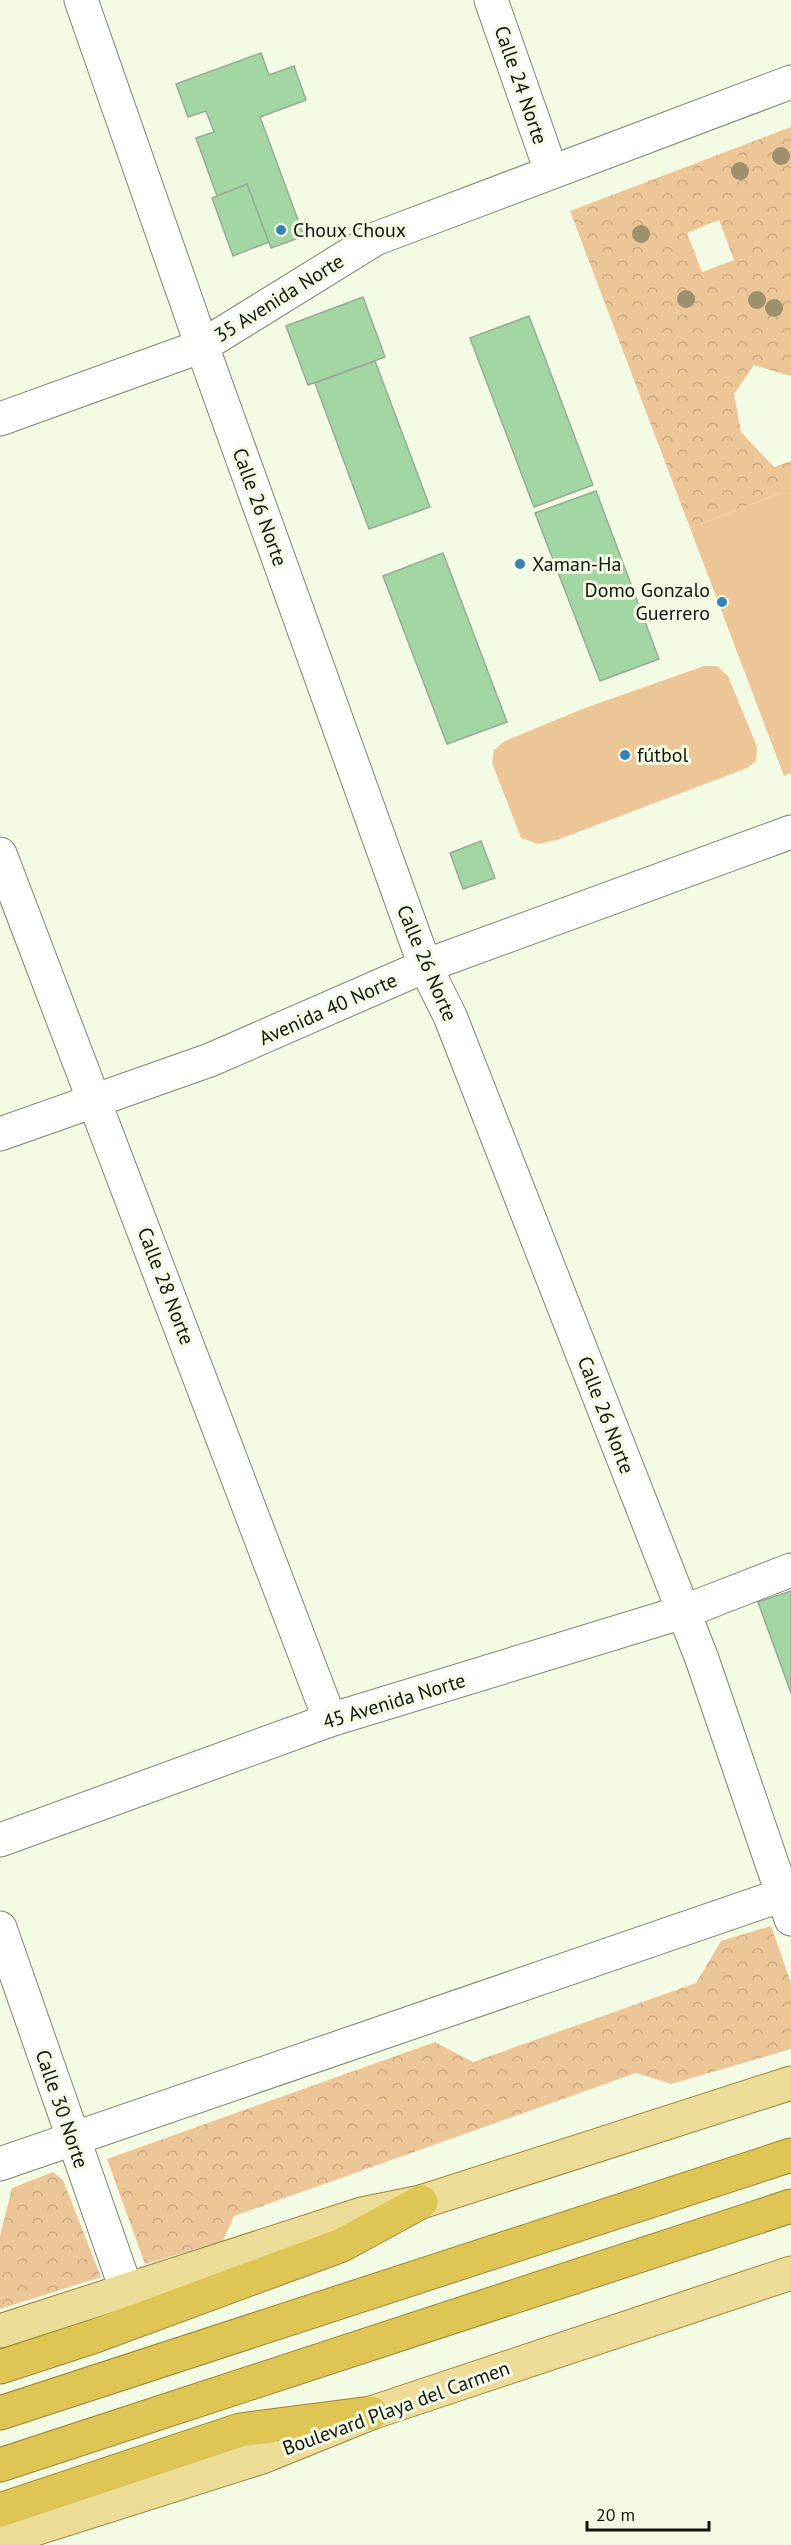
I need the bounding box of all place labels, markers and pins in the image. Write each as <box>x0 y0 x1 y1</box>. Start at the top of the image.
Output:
place label: Choux Choux <box>293 217 406 243</box>
marker: Choux Choux <box>274 223 288 237</box>
place label: Xaman-Ha <box>532 551 621 577</box>
marker: Xaman-Ha <box>513 557 527 571</box>
place label: Domo Gonzalo Guerrero <box>585 577 710 626</box>
marker: Domo Gonzalo Guerrero <box>715 595 729 609</box>
place label: fútbol <box>637 742 688 768</box>
marker: fútbol <box>618 748 632 762</box>

